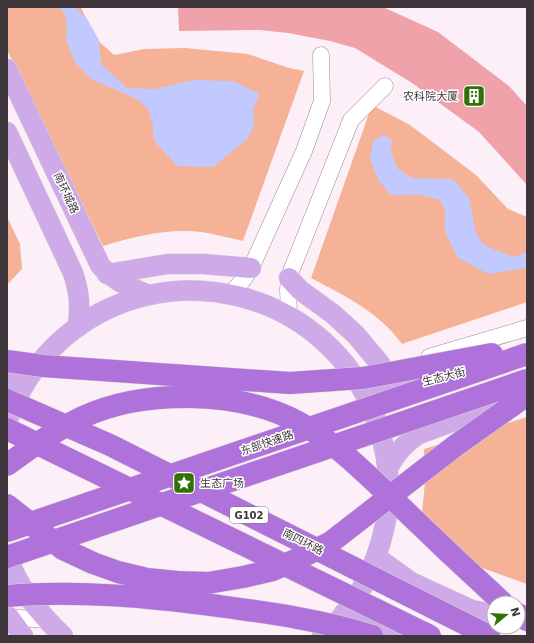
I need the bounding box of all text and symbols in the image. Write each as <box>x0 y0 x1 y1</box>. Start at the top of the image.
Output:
building icon: 农科院大厦 <box>461 83 487 109</box>
place label: 农科院大厦 <box>403 90 458 103</box>
street label: 南环城路 <box>51 170 81 216</box>
street label: 生态大街 <box>421 365 467 389</box>
street label: 东部快速路 <box>239 428 295 458</box>
place icon: 生态广场 <box>171 470 197 496</box>
place label: 生态广场 <box>200 477 244 490</box>
road number: G102 <box>230 507 268 523</box>
street label: 南四环路 <box>280 526 326 558</box>
north arrow <box>486 595 526 635</box>
text: N <box>507 606 523 618</box>

